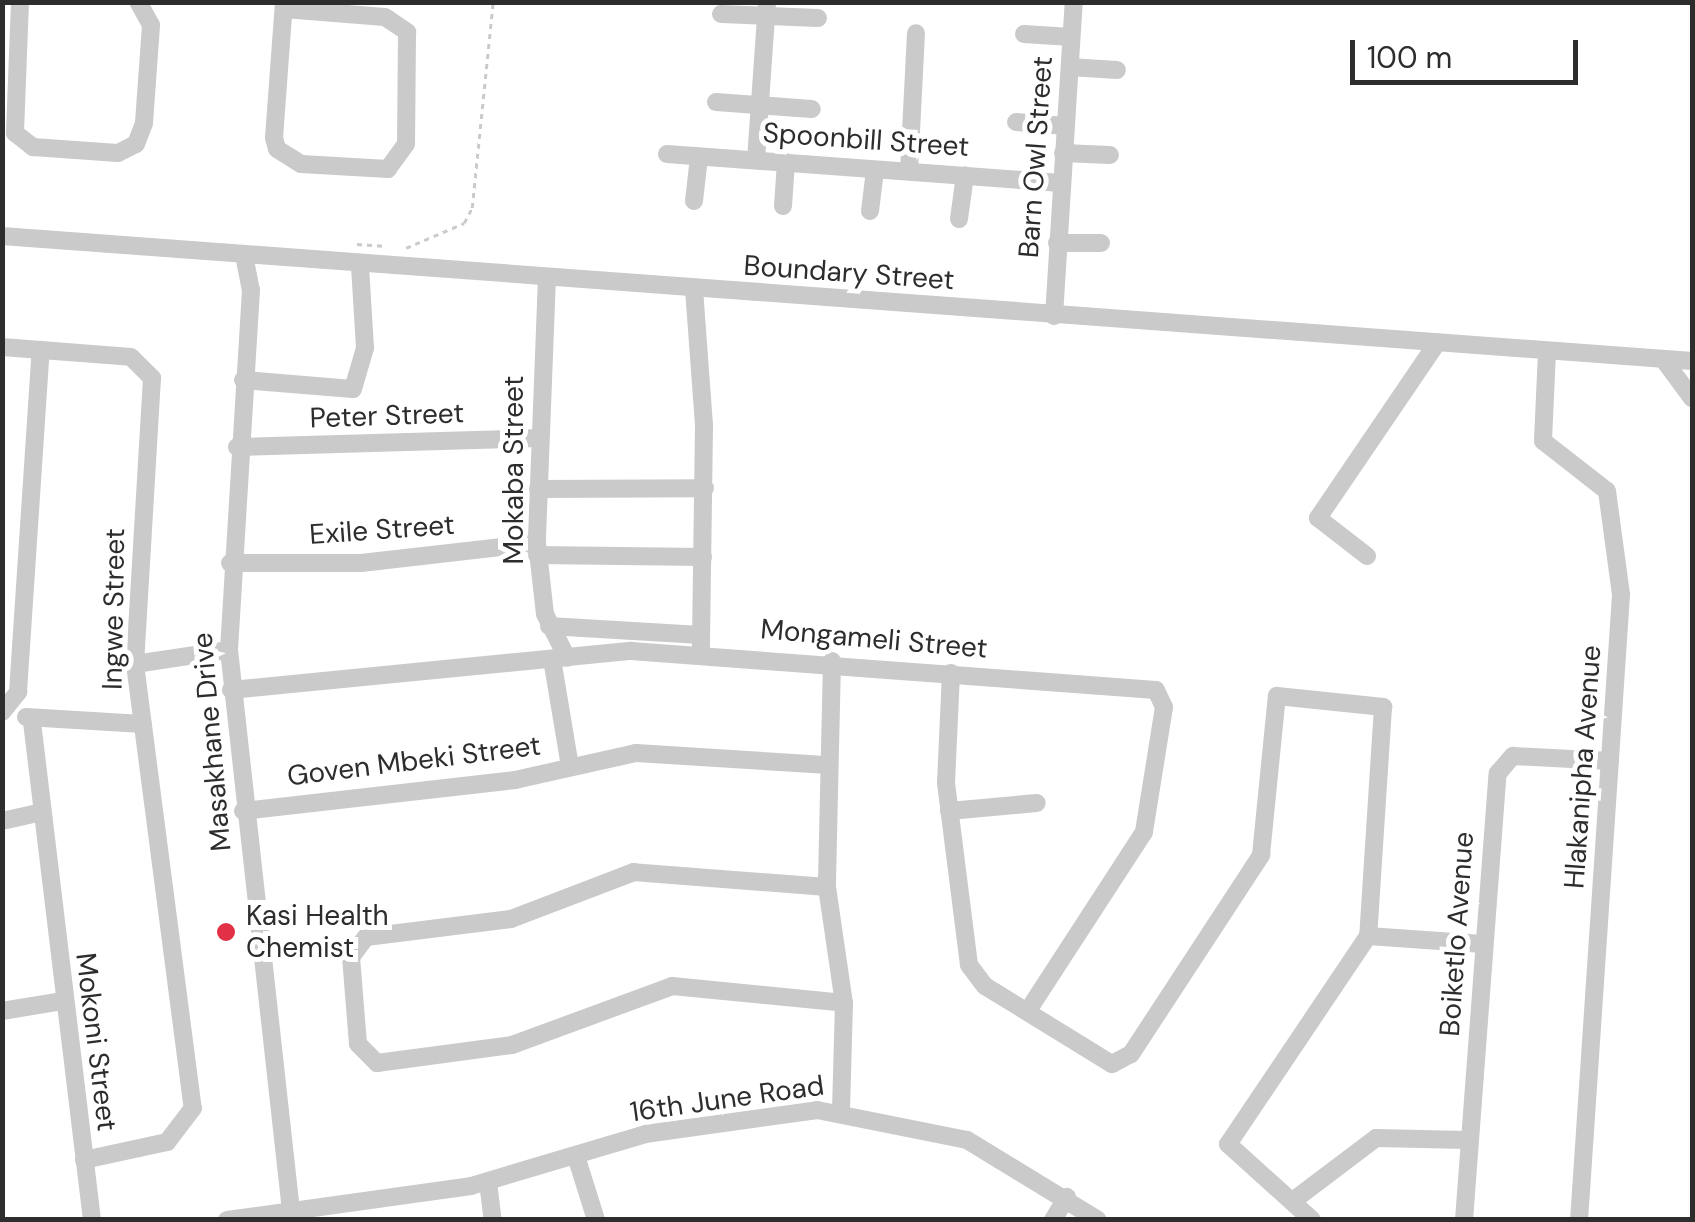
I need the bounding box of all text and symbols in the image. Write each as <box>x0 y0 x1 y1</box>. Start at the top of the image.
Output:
scale bar <box>1355 20 1582 82</box>
text: 100 m <box>1367 38 1452 77</box>
street label: Barn Owl Street <box>1012 55 1060 259</box>
street label: Spoonbill Street <box>762 116 970 164</box>
street label: Boundary Street <box>743 249 955 297</box>
street label: Mokaba Street <box>497 376 531 564</box>
street label: Peter Street <box>309 397 465 435</box>
street label: Exile Street <box>308 508 456 552</box>
street label: Ingwe Street <box>96 528 132 690</box>
street label: Mongameli Street <box>759 612 989 666</box>
street label: Masakhane Drive <box>186 631 238 853</box>
street label: Hlakanipha Avenue <box>1558 644 1608 890</box>
street label: Goven Mbeki Street <box>285 729 543 793</box>
street label: Boiketlo Avenue <box>1433 831 1481 1037</box>
place label: Kasi Health Chemist <box>246 899 389 965</box>
marker: Kasi Health Chemist <box>215 921 237 943</box>
street label: Mokoni Street <box>68 951 124 1133</box>
street label: 16th June Road <box>628 1069 826 1129</box>

